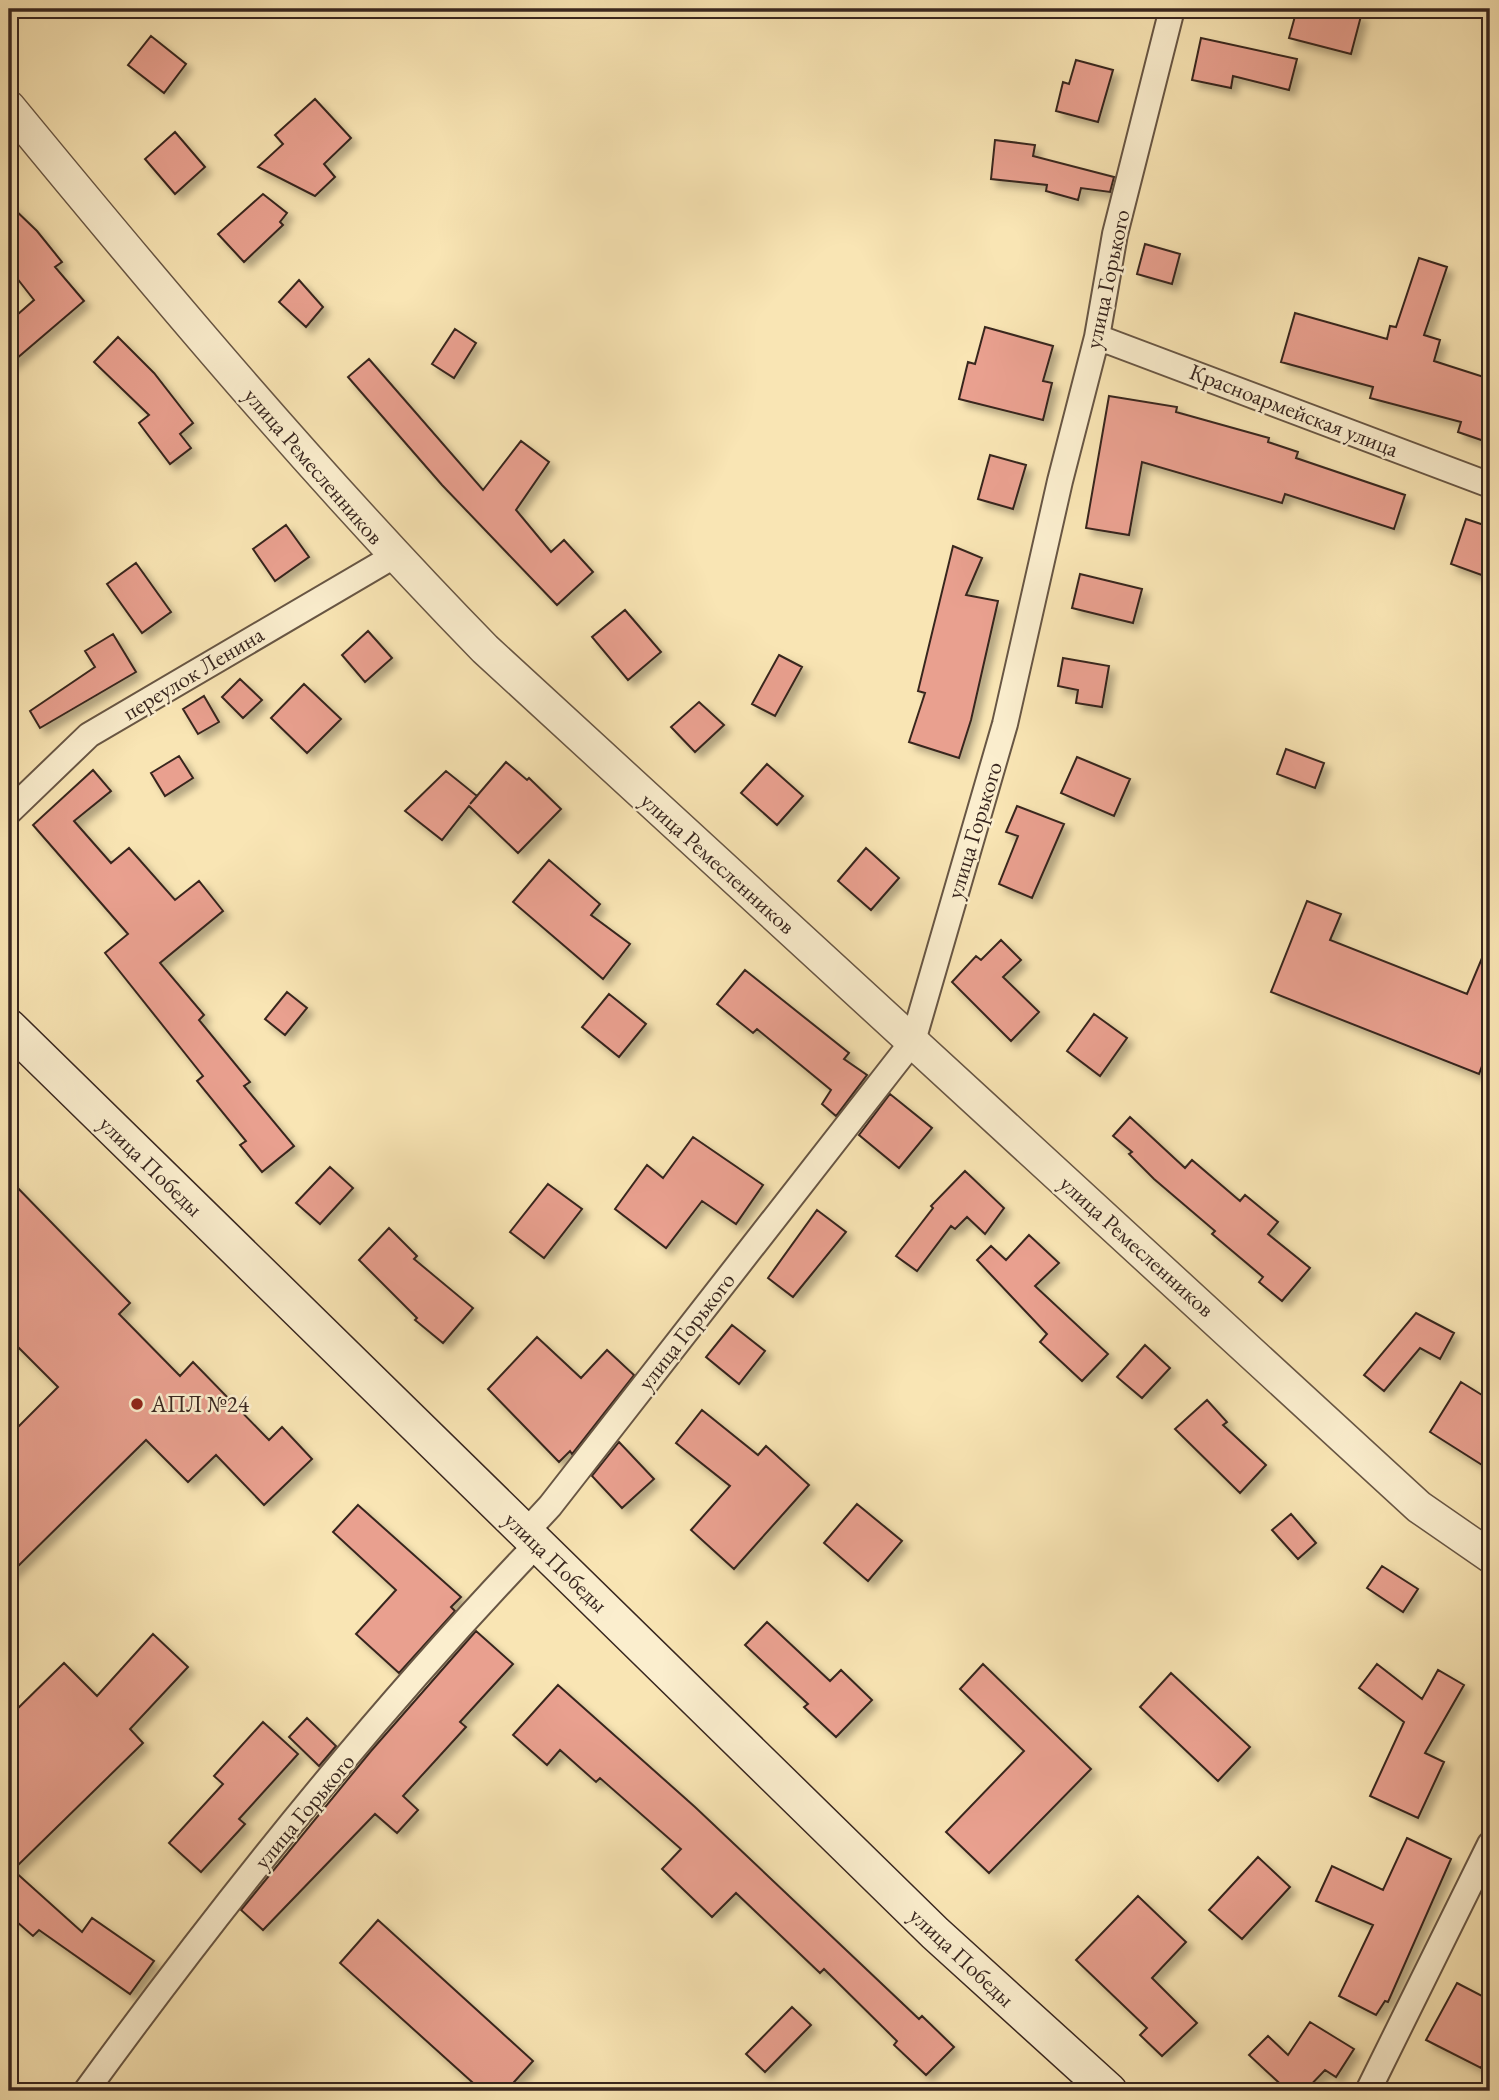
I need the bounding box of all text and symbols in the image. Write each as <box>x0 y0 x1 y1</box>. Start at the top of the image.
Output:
street label: улица Горького <box>1078 207 1136 351</box>
street label: Красноармейская улица <box>1185 356 1404 464</box>
street label: улица Ремесленников <box>238 381 391 551</box>
street label: переулок Ленина <box>117 619 270 727</box>
street label: улица Горького <box>939 758 1009 902</box>
street label: улица Ремесленников <box>634 785 802 941</box>
street label: улица Победы <box>93 1109 209 1223</box>
street label: улица Ремесленников <box>1053 1168 1221 1324</box>
street label: улица Горького <box>631 1266 741 1396</box>
place label: АПЛ №24 <box>150 1389 250 1419</box>
marker: АПЛ №24 <box>129 1396 145 1412</box>
street label: улица Победы <box>498 1505 614 1619</box>
street label: улица Горького <box>247 1747 361 1875</box>
street label: улица Победы <box>903 1901 1021 2013</box>

